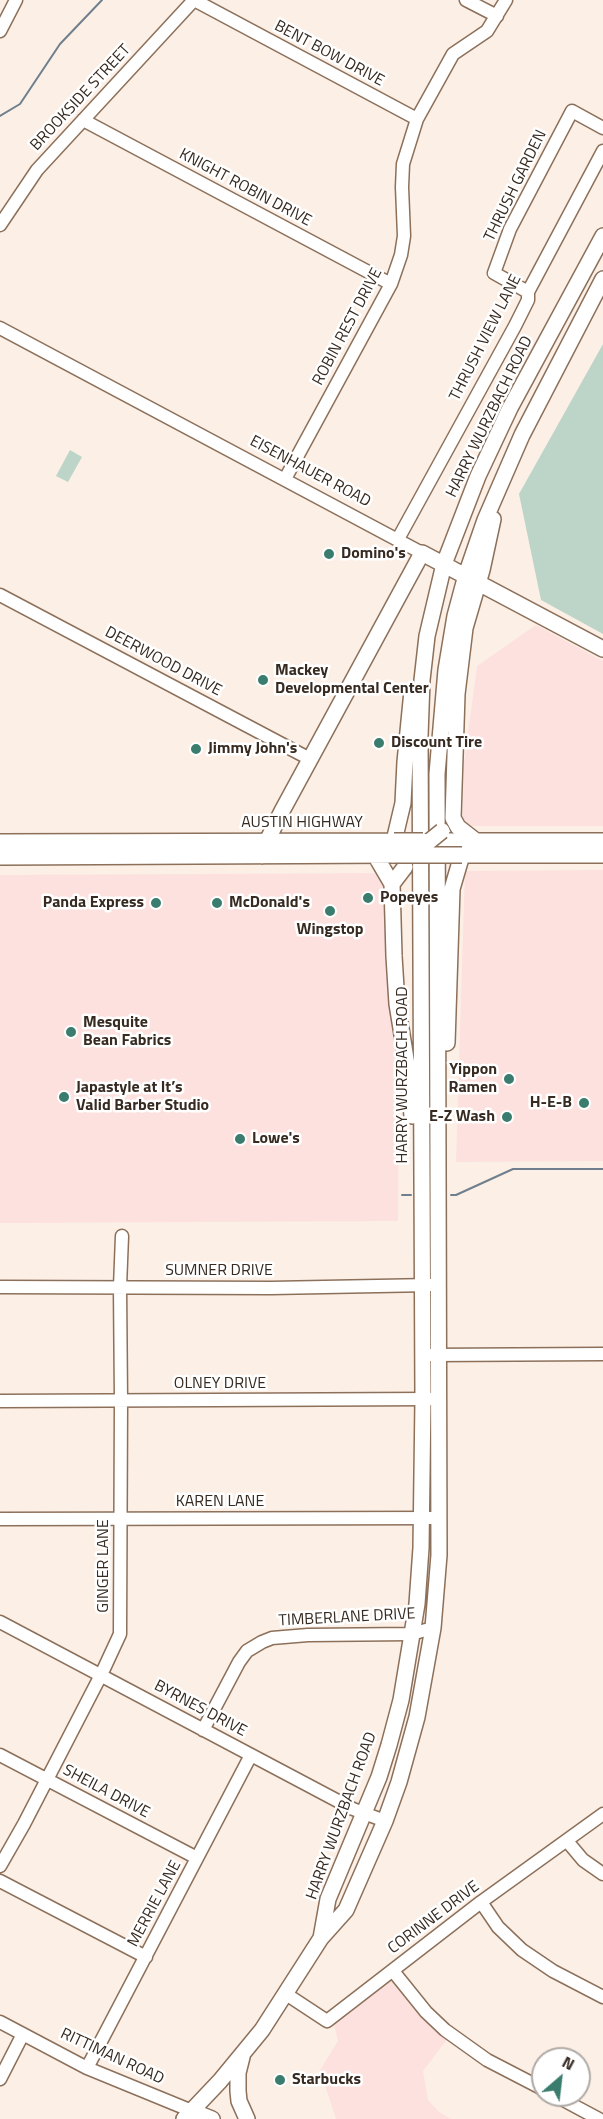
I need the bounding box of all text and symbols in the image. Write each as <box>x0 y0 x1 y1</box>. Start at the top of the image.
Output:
street label: BENT BOW DRIVE <box>271 17 387 91</box>
street label: BROOKSIDE STREET <box>27 41 135 155</box>
street label: THRUSH GARDEN <box>481 127 551 245</box>
street label: KNIGHT ROBIN DRIVE <box>175 145 315 231</box>
street label: ROBIN REST DRIVE <box>309 265 387 389</box>
street label: THRUSH VIEW LANE <box>446 272 526 404</box>
street label: HARRY WURZBACH ROAD <box>443 333 537 501</box>
street label: EISENHAUER ROAD <box>246 432 374 512</box>
place label: Domino's <box>341 544 406 564</box>
marker: Domino's <box>322 547 336 561</box>
street label: DEERWOOD DRIVE <box>101 623 225 701</box>
place label: Mackey Developmental Center <box>275 661 429 699</box>
marker: Mackey Developmental Center <box>256 673 270 687</box>
place label: Discount Tire <box>391 733 482 753</box>
marker: Discount Tire <box>372 736 386 750</box>
place label: Jimmy John's <box>208 739 297 759</box>
marker: Jimmy John's <box>189 742 203 756</box>
street label: AUSTIN HIGHWAY <box>241 813 363 833</box>
place label: Popeyes <box>380 888 438 908</box>
marker: Popeyes <box>361 891 375 905</box>
place label: Panda Express <box>43 893 144 913</box>
place label: McDonald's <box>229 893 310 913</box>
marker: Panda Express <box>149 896 163 910</box>
marker: McDonald's <box>210 896 224 910</box>
marker: Wingstop <box>323 904 337 918</box>
place label: Wingstop <box>297 920 363 940</box>
street label: HARRY WURZBACH ROAD <box>393 987 413 1163</box>
place label: Mesquite Bean Fabrics <box>83 1013 171 1051</box>
marker: Mesquite Bean Fabrics <box>64 1025 78 1039</box>
place label: Yippon Ramen <box>449 1060 497 1098</box>
marker: Yippon Ramen <box>502 1072 516 1086</box>
place label: Japastyle at It’s Valid Barber Studio <box>76 1078 209 1116</box>
marker: Japastyle at It’s Valid Barber Studio <box>57 1090 71 1104</box>
place label: H-E-B <box>530 1093 572 1113</box>
marker: H-E-B <box>577 1096 591 1110</box>
place label: E-Z Wash <box>429 1107 495 1127</box>
marker: E-Z Wash <box>500 1110 514 1124</box>
place label: Lowe's <box>252 1129 300 1149</box>
marker: Lowe's <box>233 1132 247 1146</box>
street label: SUMNER DRIVE <box>165 1261 273 1281</box>
street label: OLNEY DRIVE <box>174 1374 266 1394</box>
street label: KAREN LANE <box>176 1492 264 1512</box>
street label: GINGER LANE <box>94 1519 114 1613</box>
street label: TIMBERLANE DRIVE <box>278 1605 416 1631</box>
street label: BYRNES DRIVE <box>150 1677 250 1741</box>
street label: HARRY WURZBACH ROAD <box>303 1730 381 1902</box>
street label: SHEILA DRIVE <box>59 1761 153 1823</box>
street label: MERRIE LANE <box>124 1857 186 1951</box>
street label: CORINNE DRIVE <box>385 1877 483 1959</box>
street label: RITTIMAN ROAD <box>57 2025 167 2089</box>
north arrow <box>531 2047 591 2107</box>
text: N <box>558 2050 579 2076</box>
place label: Starbucks <box>292 2070 361 2090</box>
marker: Starbucks <box>273 2073 287 2087</box>

